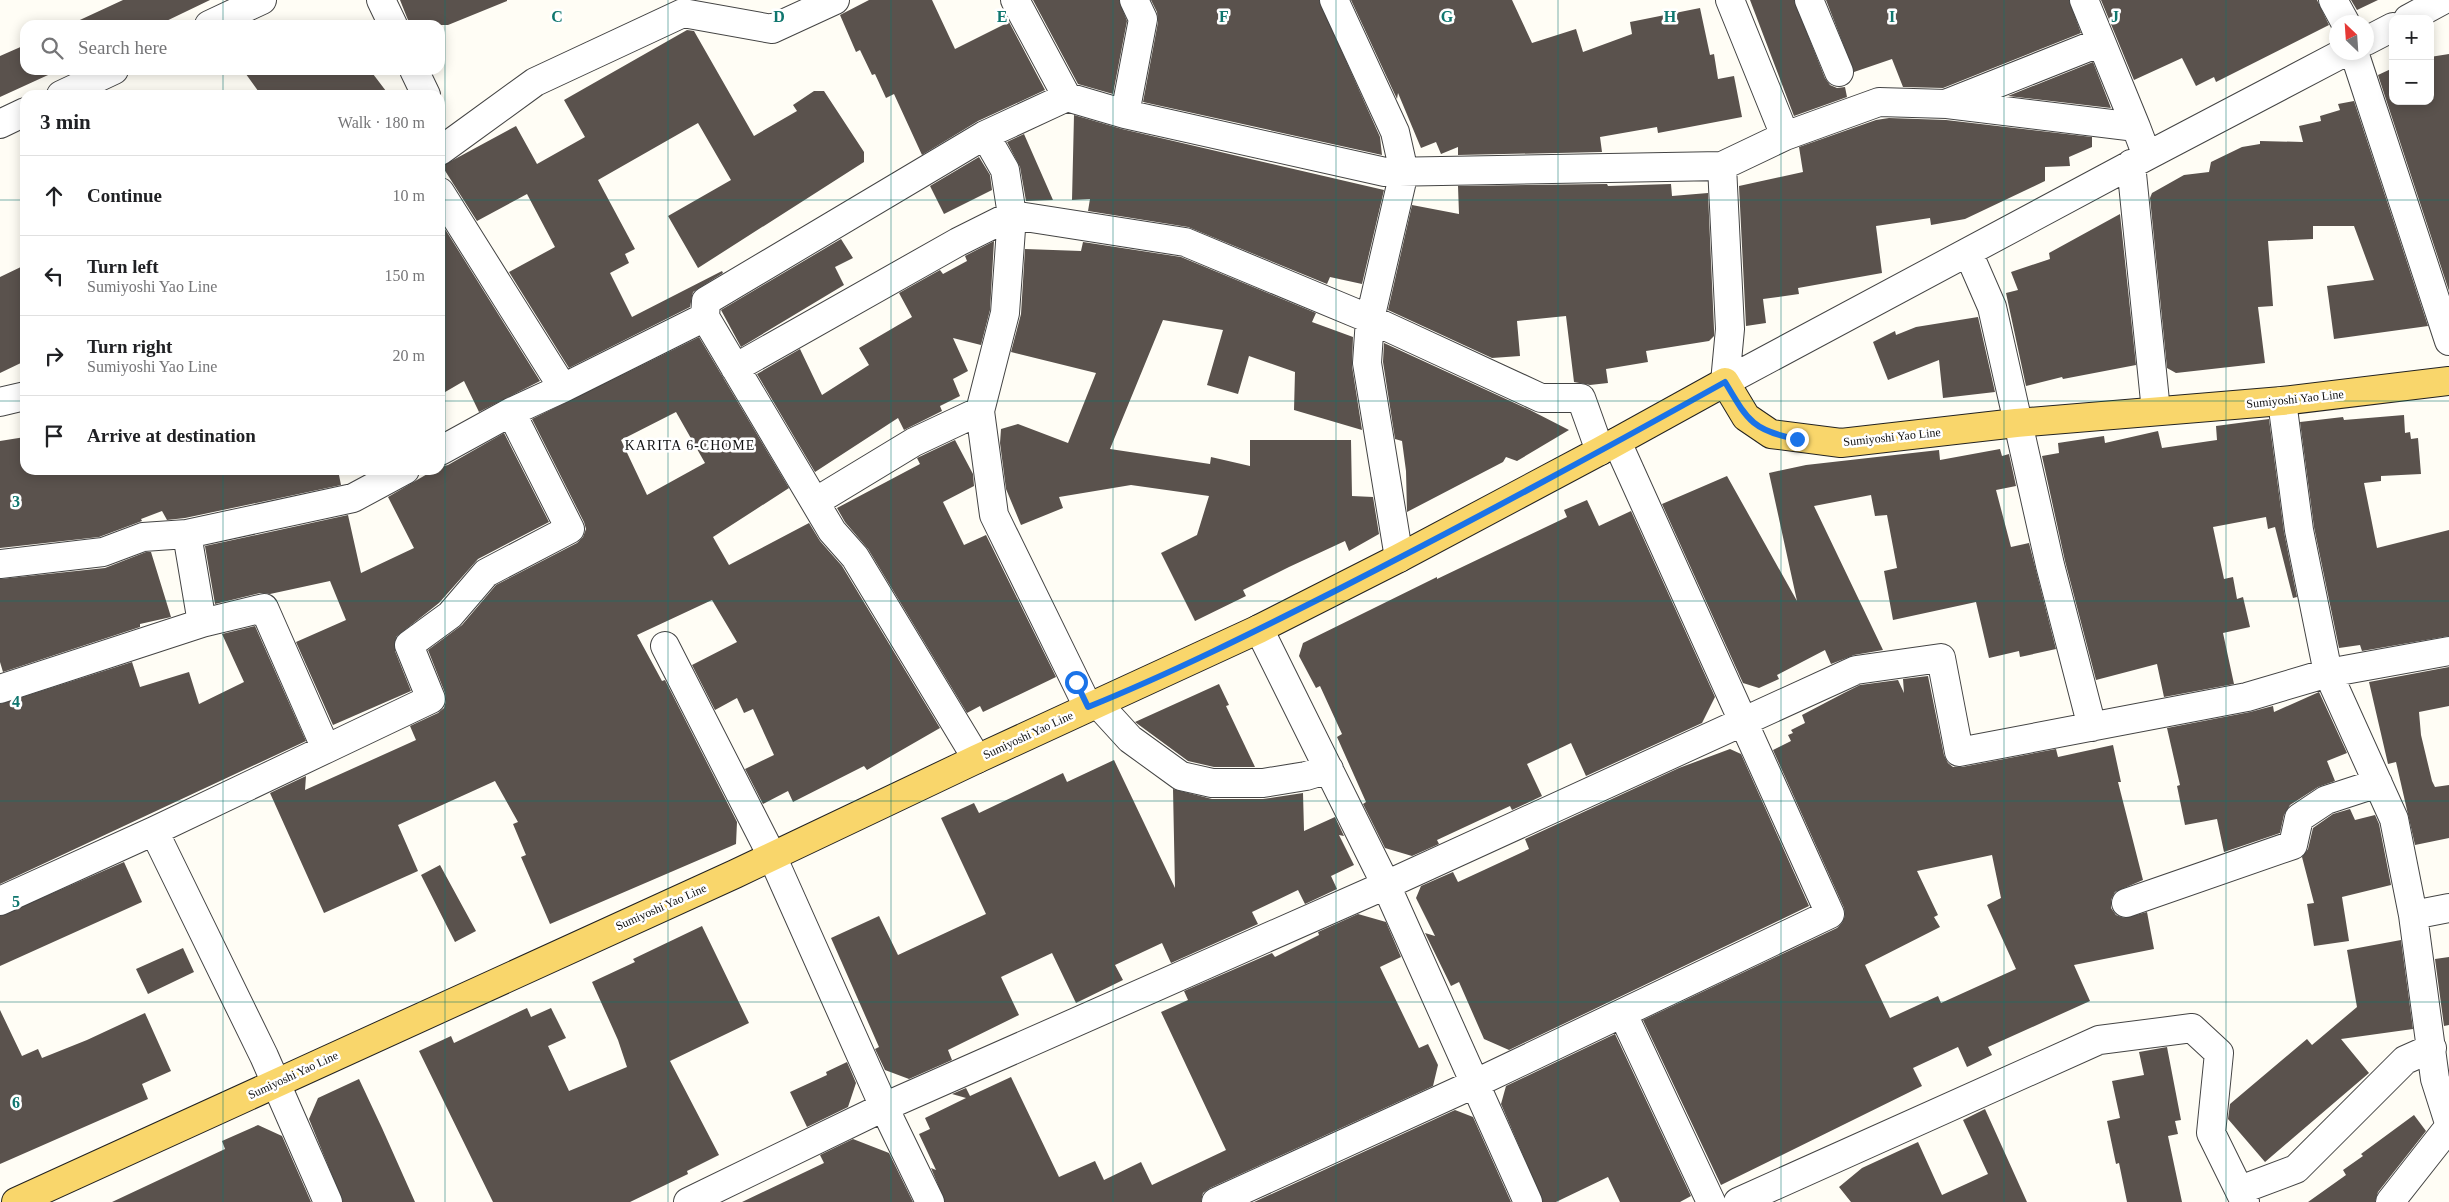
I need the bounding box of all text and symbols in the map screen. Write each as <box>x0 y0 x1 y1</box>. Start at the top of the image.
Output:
text: C <box>551 8 563 25</box>
text: D <box>773 8 785 25</box>
text: E <box>997 8 1007 25</box>
text: F <box>1219 8 1229 25</box>
text: G <box>1441 8 1454 25</box>
text: H <box>1664 8 1677 25</box>
text: I <box>1889 8 1895 25</box>
text: J <box>2111 8 2119 25</box>
north arrow <box>2329 15 2374 60</box>
map controls <box>2389 15 2434 105</box>
button: + <box>2389 15 2434 60</box>
search box <box>20 20 445 75</box>
icon: search <box>38 34 66 62</box>
text: Search here <box>78 37 167 58</box>
button: − <box>2389 60 2434 105</box>
text: 3 min <box>40 110 91 134</box>
text: Walk · 180 m <box>338 114 425 131</box>
icon: ahead <box>40 182 68 210</box>
text: Continue <box>87 185 162 206</box>
text: 10 m <box>393 187 425 204</box>
text: Turn left <box>87 256 159 277</box>
icon: left <box>40 262 68 290</box>
text: 150 m <box>385 267 425 284</box>
text: Sumiyoshi Yao Line <box>87 278 217 295</box>
text: Turn right <box>87 336 172 357</box>
icon: right <box>40 342 68 370</box>
text: 20 m <box>393 347 425 364</box>
text: Sumiyoshi Yao Line <box>87 358 217 375</box>
street label: Sumiyoshi Yao Line <box>2246 387 2344 411</box>
icon: arrive <box>40 422 68 450</box>
text: Arrive at destination <box>87 425 256 446</box>
street label: Sumiyoshi Yao Line <box>1843 425 1941 449</box>
route end <box>1786 428 1809 451</box>
district label: KARITA 6-CHOME <box>625 438 755 453</box>
text: 3 <box>12 493 20 510</box>
route start <box>1065 671 1088 694</box>
text: 4 <box>12 693 20 710</box>
street label: Sumiyoshi Yao Line <box>981 708 1075 762</box>
street label: Sumiyoshi Yao Line <box>614 881 708 933</box>
text: 5 <box>12 893 20 910</box>
street label: Sumiyoshi Yao Line <box>246 1048 340 1102</box>
text: 6 <box>12 1094 20 1111</box>

